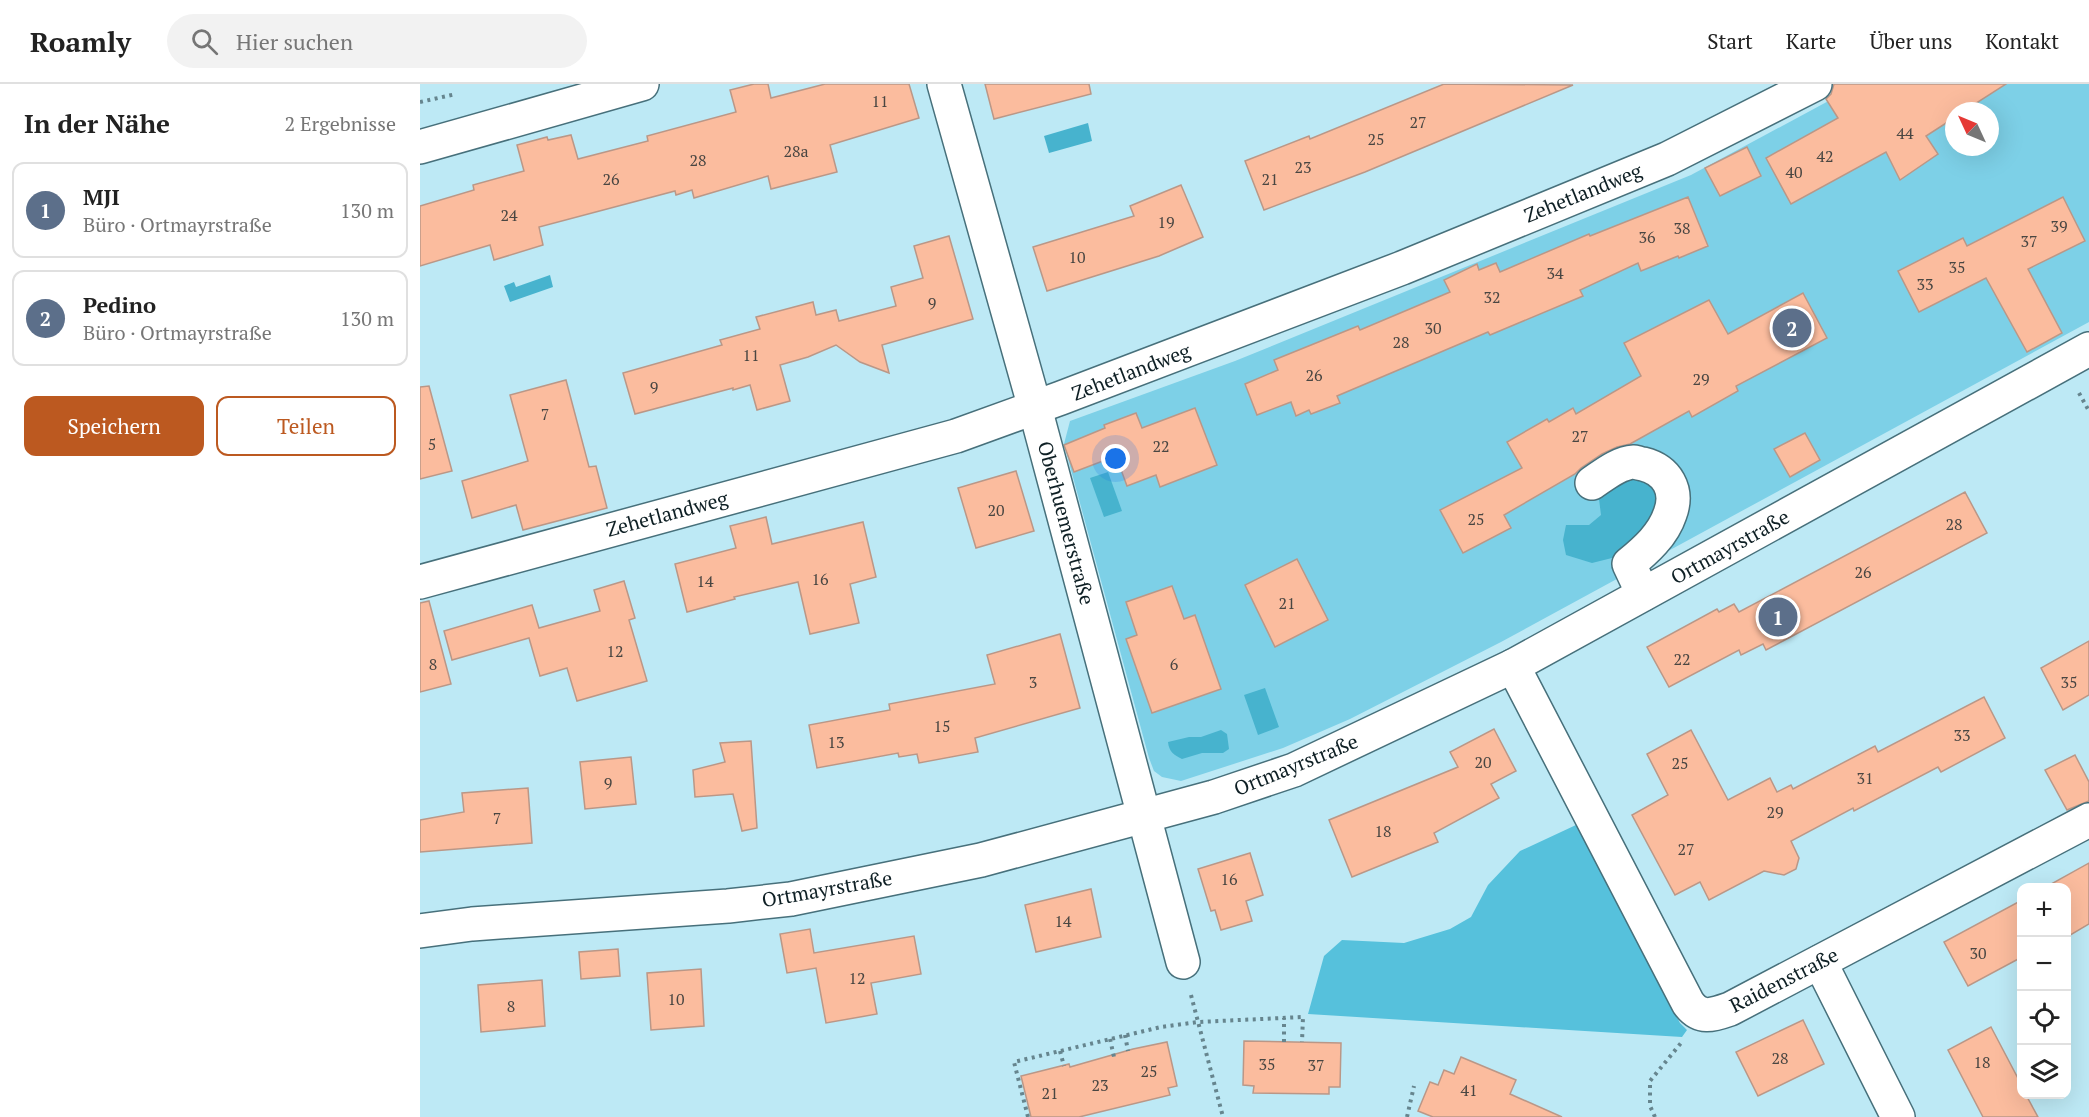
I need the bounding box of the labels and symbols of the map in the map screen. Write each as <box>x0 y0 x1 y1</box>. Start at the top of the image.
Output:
house number: 11 <box>871 90 889 112</box>
north arrow <box>1945 102 1999 156</box>
house number: 27 <box>1409 111 1427 133</box>
house number: 44 <box>1896 122 1914 144</box>
house number: 25 <box>1367 128 1385 150</box>
house number: 28a <box>783 140 809 162</box>
house number: 42 <box>1816 145 1834 167</box>
house number: 28 <box>689 149 707 171</box>
house number: 23 <box>1294 156 1312 178</box>
street label: Zehetlandweg <box>1520 156 1646 228</box>
house number: 40 <box>1785 161 1803 183</box>
house number: 26 <box>602 168 620 190</box>
house number: 21 <box>1261 168 1279 190</box>
house number: 24 <box>500 204 518 226</box>
house number: 19 <box>1157 211 1175 233</box>
house number: 39 <box>2050 215 2068 237</box>
house number: 38 <box>1673 217 1691 239</box>
house number: 36 <box>1638 226 1656 248</box>
house number: 37 <box>2020 230 2038 252</box>
house number: 10 <box>1068 246 1086 268</box>
house number: 35 <box>1948 256 1966 278</box>
house number: 34 <box>1546 262 1564 284</box>
house number: 33 <box>1916 273 1934 295</box>
house number: 32 <box>1483 286 1501 308</box>
house number: 9 <box>928 292 936 314</box>
pin: 2 <box>1772 306 1812 350</box>
house number: 30 <box>1424 317 1442 339</box>
house number: 28 <box>1392 331 1410 353</box>
street label: Zehetlandweg <box>1068 336 1194 407</box>
house number: 11 <box>742 344 760 366</box>
house number: 26 <box>1305 364 1323 386</box>
house number: 29 <box>1692 368 1710 390</box>
house number: 9 <box>650 376 658 398</box>
house number: 7 <box>541 403 549 425</box>
house number: 27 <box>1571 425 1589 447</box>
house number: 5 <box>428 433 436 455</box>
house number: 22 <box>1152 435 1170 457</box>
street label: Oberhuemerstraße <box>1032 438 1101 608</box>
your location <box>1101 444 1130 473</box>
street label: Zehetlandweg <box>603 484 731 543</box>
house number: 20 <box>987 499 1005 521</box>
street label: Ortmayrstraße <box>1666 503 1794 590</box>
house number: 25 <box>1467 508 1485 530</box>
house number: 28 <box>1945 513 1963 535</box>
house number: 26 <box>1854 561 1872 583</box>
house number: 16 <box>811 568 829 590</box>
house number: 14 <box>696 570 714 592</box>
house number: 21 <box>1278 592 1296 614</box>
pin: 1 <box>1758 594 1798 640</box>
house number: 12 <box>606 640 624 662</box>
house number: 22 <box>1673 648 1691 670</box>
house number: 8 <box>429 653 437 675</box>
house number: 6 <box>1170 653 1179 675</box>
house number: 3 <box>1029 671 1037 693</box>
house number: 35 <box>2060 671 2078 693</box>
house number: 15 <box>933 715 951 737</box>
house number: 33 <box>1953 724 1971 746</box>
street label: Ortmayrstraße <box>1230 727 1362 802</box>
house number: 13 <box>827 731 845 753</box>
house number: 20 <box>1474 751 1492 773</box>
house number: 25 <box>1671 752 1689 774</box>
house number: 31 <box>1856 767 1874 789</box>
house number: 9 <box>604 772 612 794</box>
house number: 29 <box>1766 801 1784 823</box>
house number: 7 <box>493 807 501 829</box>
house number: 18 <box>1374 820 1392 842</box>
house number: 27 <box>1677 838 1695 860</box>
street label: Ortmayrstraße <box>760 864 894 913</box>
house number: 16 <box>1220 868 1238 890</box>
house number: 14 <box>1054 910 1072 932</box>
street label: Raidenstraße <box>1725 941 1843 1019</box>
house number: 30 <box>1969 942 1987 964</box>
house number: 12 <box>848 967 866 989</box>
house number: 10 <box>667 988 685 1010</box>
house number: 8 <box>507 995 515 1017</box>
house number: 28 <box>1771 1047 1789 1069</box>
house number: 18 <box>1973 1051 1991 1073</box>
house number: 35 <box>1258 1053 1276 1075</box>
house number: 37 <box>1307 1054 1325 1076</box>
house number: 25 <box>1140 1060 1158 1082</box>
house number: 23 <box>1091 1074 1109 1096</box>
house number: 41 <box>1460 1079 1478 1101</box>
house number: 21 <box>1041 1082 1059 1104</box>

